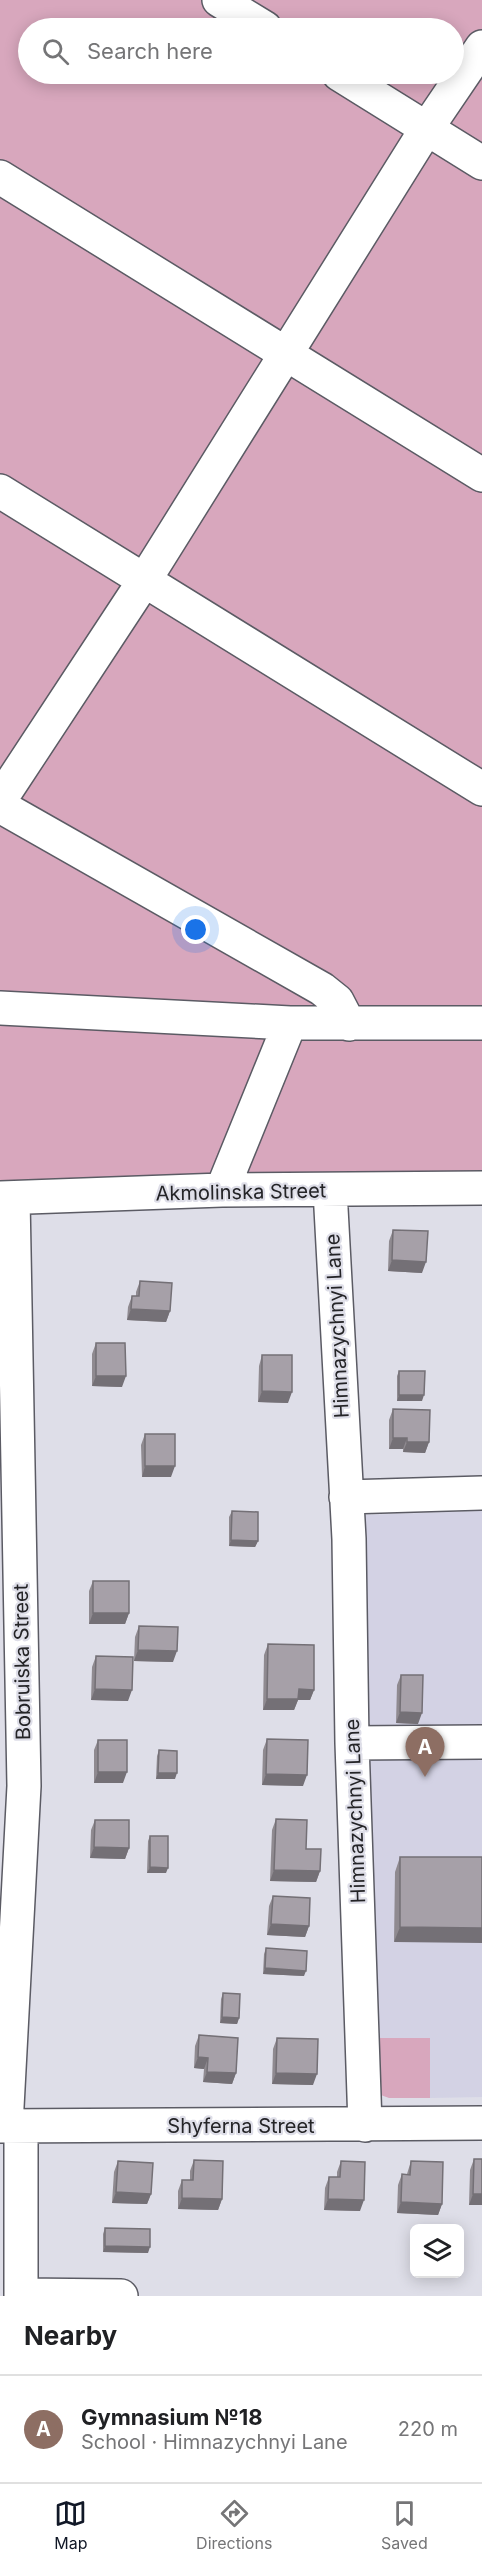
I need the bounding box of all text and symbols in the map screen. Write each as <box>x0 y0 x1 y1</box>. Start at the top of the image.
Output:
search box <box>18 18 464 84</box>
icon: search <box>39 35 72 68</box>
text: Search here <box>87 38 213 64</box>
your location <box>181 915 210 944</box>
street label: Akmolinska Street <box>155 1179 327 1205</box>
street label: Himnazychnyi Lane <box>320 1233 354 1419</box>
street label: Bobruiska Street <box>9 1583 35 1740</box>
street label: Himnazychnyi Lane <box>340 1718 370 1904</box>
pin: A <box>406 1728 444 1777</box>
street label: Shyferna Street <box>167 2114 315 2138</box>
map controls <box>410 2224 464 2278</box>
button: layers <box>410 2224 464 2278</box>
text: Nearby <box>24 2320 117 2351</box>
text: Gymnasium №18 <box>81 2404 263 2430</box>
text: A <box>36 2417 51 2441</box>
text: 220 m <box>398 2417 458 2441</box>
text: School · Himnazychnyi Lane <box>81 2430 348 2454</box>
tab: Map <box>54 2497 88 2553</box>
tab: Directions <box>196 2497 272 2553</box>
tab: Saved <box>381 2497 428 2553</box>

